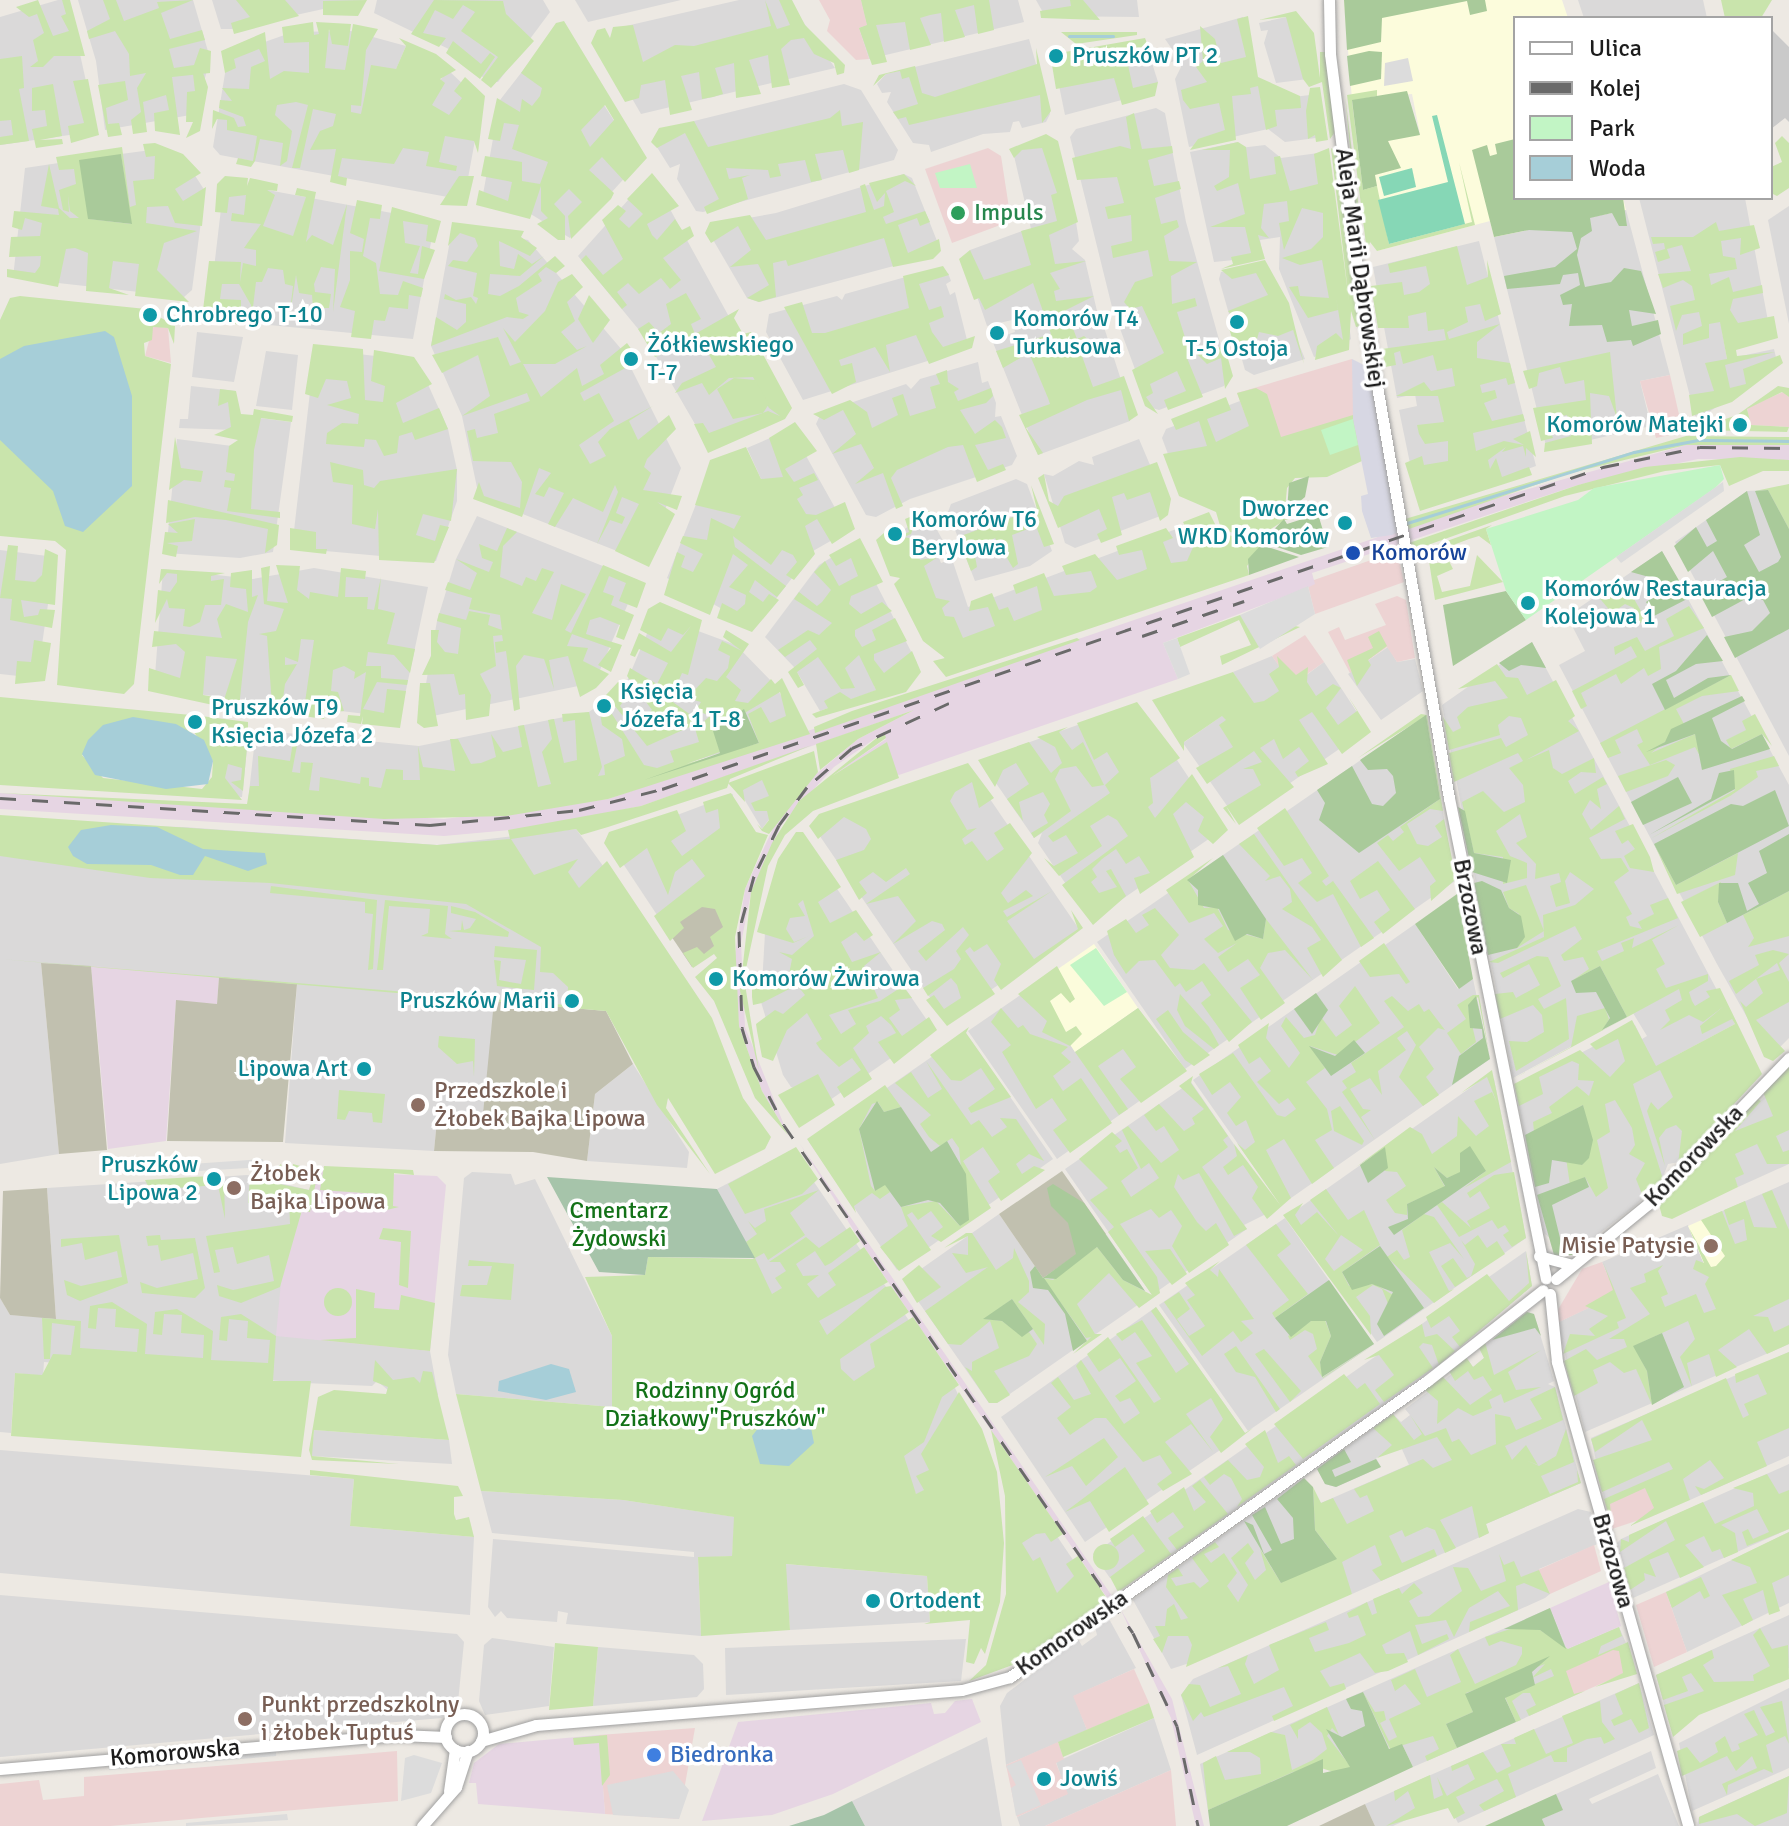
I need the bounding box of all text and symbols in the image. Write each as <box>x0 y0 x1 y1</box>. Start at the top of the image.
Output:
legend <box>1513 16 1773 200</box>
text: Ulica <box>1589 33 1642 63</box>
place label: Pruszków PT 2 <box>1072 42 1219 70</box>
marker: Pruszków PT 2 <box>1047 47 1065 65</box>
text: Kolej <box>1589 73 1641 103</box>
text: Park <box>1589 113 1635 143</box>
street label: Aleja Marii Dąbrowskiej <box>1329 146 1391 390</box>
text: Woda <box>1589 153 1646 183</box>
place label: Impuls <box>974 199 1044 227</box>
marker: Impuls <box>949 204 967 222</box>
place label: Chrobrego T-10 <box>166 301 323 329</box>
place label: Komorów T4 Turkusowa <box>1013 305 1139 361</box>
marker: Chrobrego T-10 <box>141 306 159 324</box>
marker: T-5 Ostoja <box>1228 313 1246 331</box>
marker: Komorów T4 Turkusowa <box>988 324 1006 342</box>
place label: Żółkiewskiego T-7 <box>647 331 794 387</box>
place label: T-5 Ostoja <box>1186 335 1288 363</box>
marker: Żółkiewskiego T-7 <box>622 350 640 368</box>
place label: Komorów Matejki <box>1546 411 1724 439</box>
marker: Komorów Matejki <box>1731 416 1749 434</box>
place label: Dworzec WKD Komorów <box>1178 495 1329 551</box>
place label: Komorów T6 Berylowa <box>911 506 1037 562</box>
marker: Dworzec WKD Komorów <box>1336 514 1354 532</box>
marker: Komorów T6 Berylowa <box>886 525 904 543</box>
place label: Komorów <box>1371 539 1467 567</box>
marker: Komorów <box>1342 542 1364 564</box>
place label: Komorów Restauracja Kolejowa 1 <box>1544 575 1767 631</box>
marker: Komorów Restauracja Kolejowa 1 <box>1519 594 1537 612</box>
place label: Księcia Józefa 1 T-8 <box>620 678 741 734</box>
place label: Pruszków T9 Księcia Józefa 2 <box>211 694 374 750</box>
marker: Księcia Józefa 1 T-8 <box>595 697 613 715</box>
marker: Pruszków T9 Księcia Józefa 2 <box>186 713 204 731</box>
street label: Brzozowa <box>1447 856 1493 958</box>
place label: Komorów Żwirowa <box>732 965 920 993</box>
marker: Komorów Żwirowa <box>707 970 725 988</box>
place label: Pruszków Marii <box>399 987 556 1015</box>
marker: Pruszków Marii <box>563 992 581 1010</box>
place label: Lipowa Art <box>237 1055 348 1083</box>
marker: Lipowa Art <box>355 1060 373 1078</box>
place label: Przedszkole i Żłobek Bajka Lipowa <box>434 1077 646 1133</box>
marker: Przedszkole i Żłobek Bajka Lipowa <box>409 1096 427 1114</box>
street label: Komorowska <box>1638 1099 1750 1213</box>
place label: Pruszków Lipowa 2 <box>100 1151 198 1207</box>
place label: Żłobek Bajka Lipowa <box>250 1160 386 1216</box>
marker: Pruszków Lipowa 2 <box>205 1170 223 1188</box>
marker: Żłobek Bajka Lipowa <box>225 1179 243 1197</box>
park label: Cmentarz Żydowski <box>569 1197 669 1253</box>
place label: Misie Patysie <box>1561 1232 1695 1260</box>
marker: Misie Patysie <box>1702 1237 1720 1255</box>
park label: Rodzinny Ogród Działkowy"Pruszków" <box>604 1377 826 1433</box>
street label: Brzozowa <box>1586 1510 1640 1612</box>
street label: Komorowska <box>1010 1584 1134 1682</box>
place label: Ortodent <box>889 1587 981 1615</box>
marker: Ortodent <box>864 1592 882 1610</box>
place label: Punkt przedszkolny i żłobek Tuptuś <box>261 1691 459 1747</box>
marker: Punkt przedszkolny i żłobek Tuptuś <box>236 1710 254 1728</box>
street label: Komorowska <box>109 1733 241 1773</box>
place label: Biedronka <box>670 1741 774 1769</box>
marker: Biedronka <box>645 1746 663 1764</box>
place label: Jowiś <box>1060 1765 1118 1793</box>
marker: Jowiś <box>1035 1770 1053 1788</box>

